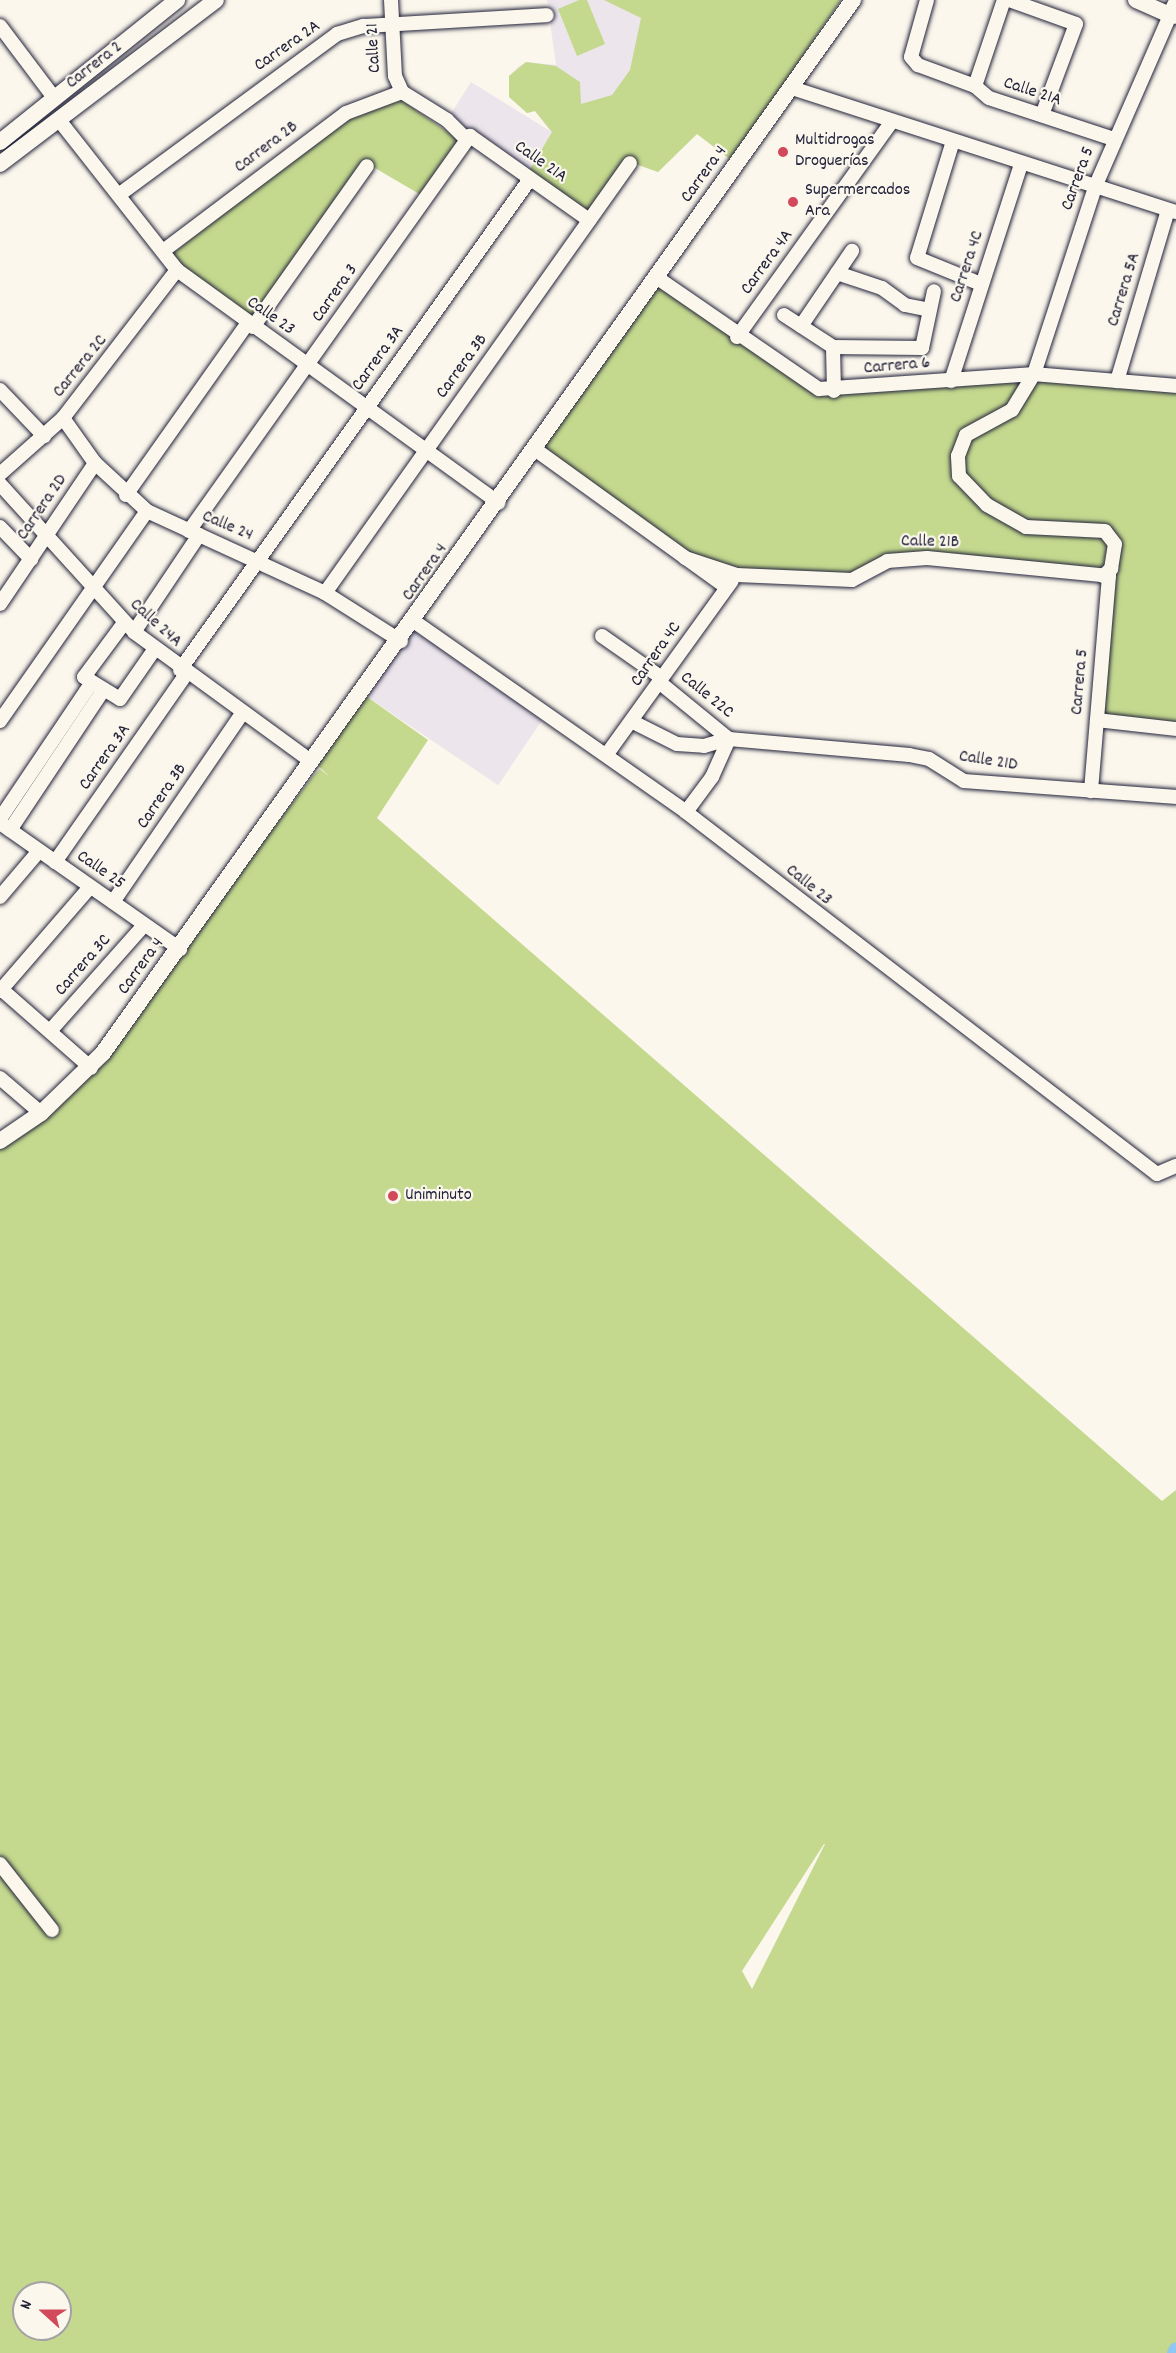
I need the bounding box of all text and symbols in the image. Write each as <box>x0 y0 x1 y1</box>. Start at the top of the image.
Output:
street label: Carrera 2A <box>251 16 325 78</box>
street label: Calle 21 <box>363 23 387 73</box>
street label: Carrera 2 <box>62 37 128 95</box>
street label: Calle 21A <box>1000 74 1064 112</box>
street label: Carrera 2B <box>231 117 303 179</box>
place label: Multidrogas Droguerías <box>795 131 875 174</box>
street label: Calle 21A <box>509 137 571 189</box>
street label: Carrera 4 <box>677 142 733 208</box>
street label: Carrera 5 <box>1058 144 1100 214</box>
marker: Multidrogas Droguerías <box>776 145 790 159</box>
place label: Supermercados Ara <box>805 181 910 224</box>
marker: Supermercados Ara <box>786 195 800 209</box>
street label: Carrera 4A <box>737 226 799 300</box>
street label: Carrera 4C <box>946 228 990 306</box>
street label: Carrera 5A <box>1104 250 1146 330</box>
street label: Carrera 3 <box>308 261 364 327</box>
street label: Calle 23 <box>242 293 298 341</box>
street label: Carrera 3A <box>348 322 410 396</box>
street label: Carrera 2C <box>49 331 113 403</box>
street label: Carrera 3B <box>432 331 494 403</box>
street label: Carrera 6 <box>863 353 931 381</box>
street label: Carrera 2D <box>13 471 73 545</box>
street label: Calle 24 <box>198 507 256 547</box>
street label: Calle 21B <box>901 532 959 554</box>
street label: Carrera 4 <box>398 540 454 606</box>
street label: Calle 24A <box>124 595 186 653</box>
street label: Carrera 4C <box>627 618 687 692</box>
street label: Carrera 5 <box>1067 648 1095 716</box>
street label: Calle 22C <box>675 668 737 724</box>
street label: Carrera 3A <box>75 721 137 795</box>
street label: Calle 21D <box>957 747 1019 777</box>
street label: Carrera 3B <box>133 760 193 834</box>
street label: Calle 25 <box>72 847 128 895</box>
street label: Calle 23 <box>780 861 836 911</box>
street label: Carrera 3C <box>51 931 117 1001</box>
street label: Carrera 4 <box>114 934 170 1000</box>
place label: Uniminuto <box>405 1185 472 1207</box>
marker: Uniminuto <box>386 1189 400 1203</box>
north arrow <box>12 2281 72 2341</box>
text: N <box>14 2297 39 2313</box>

